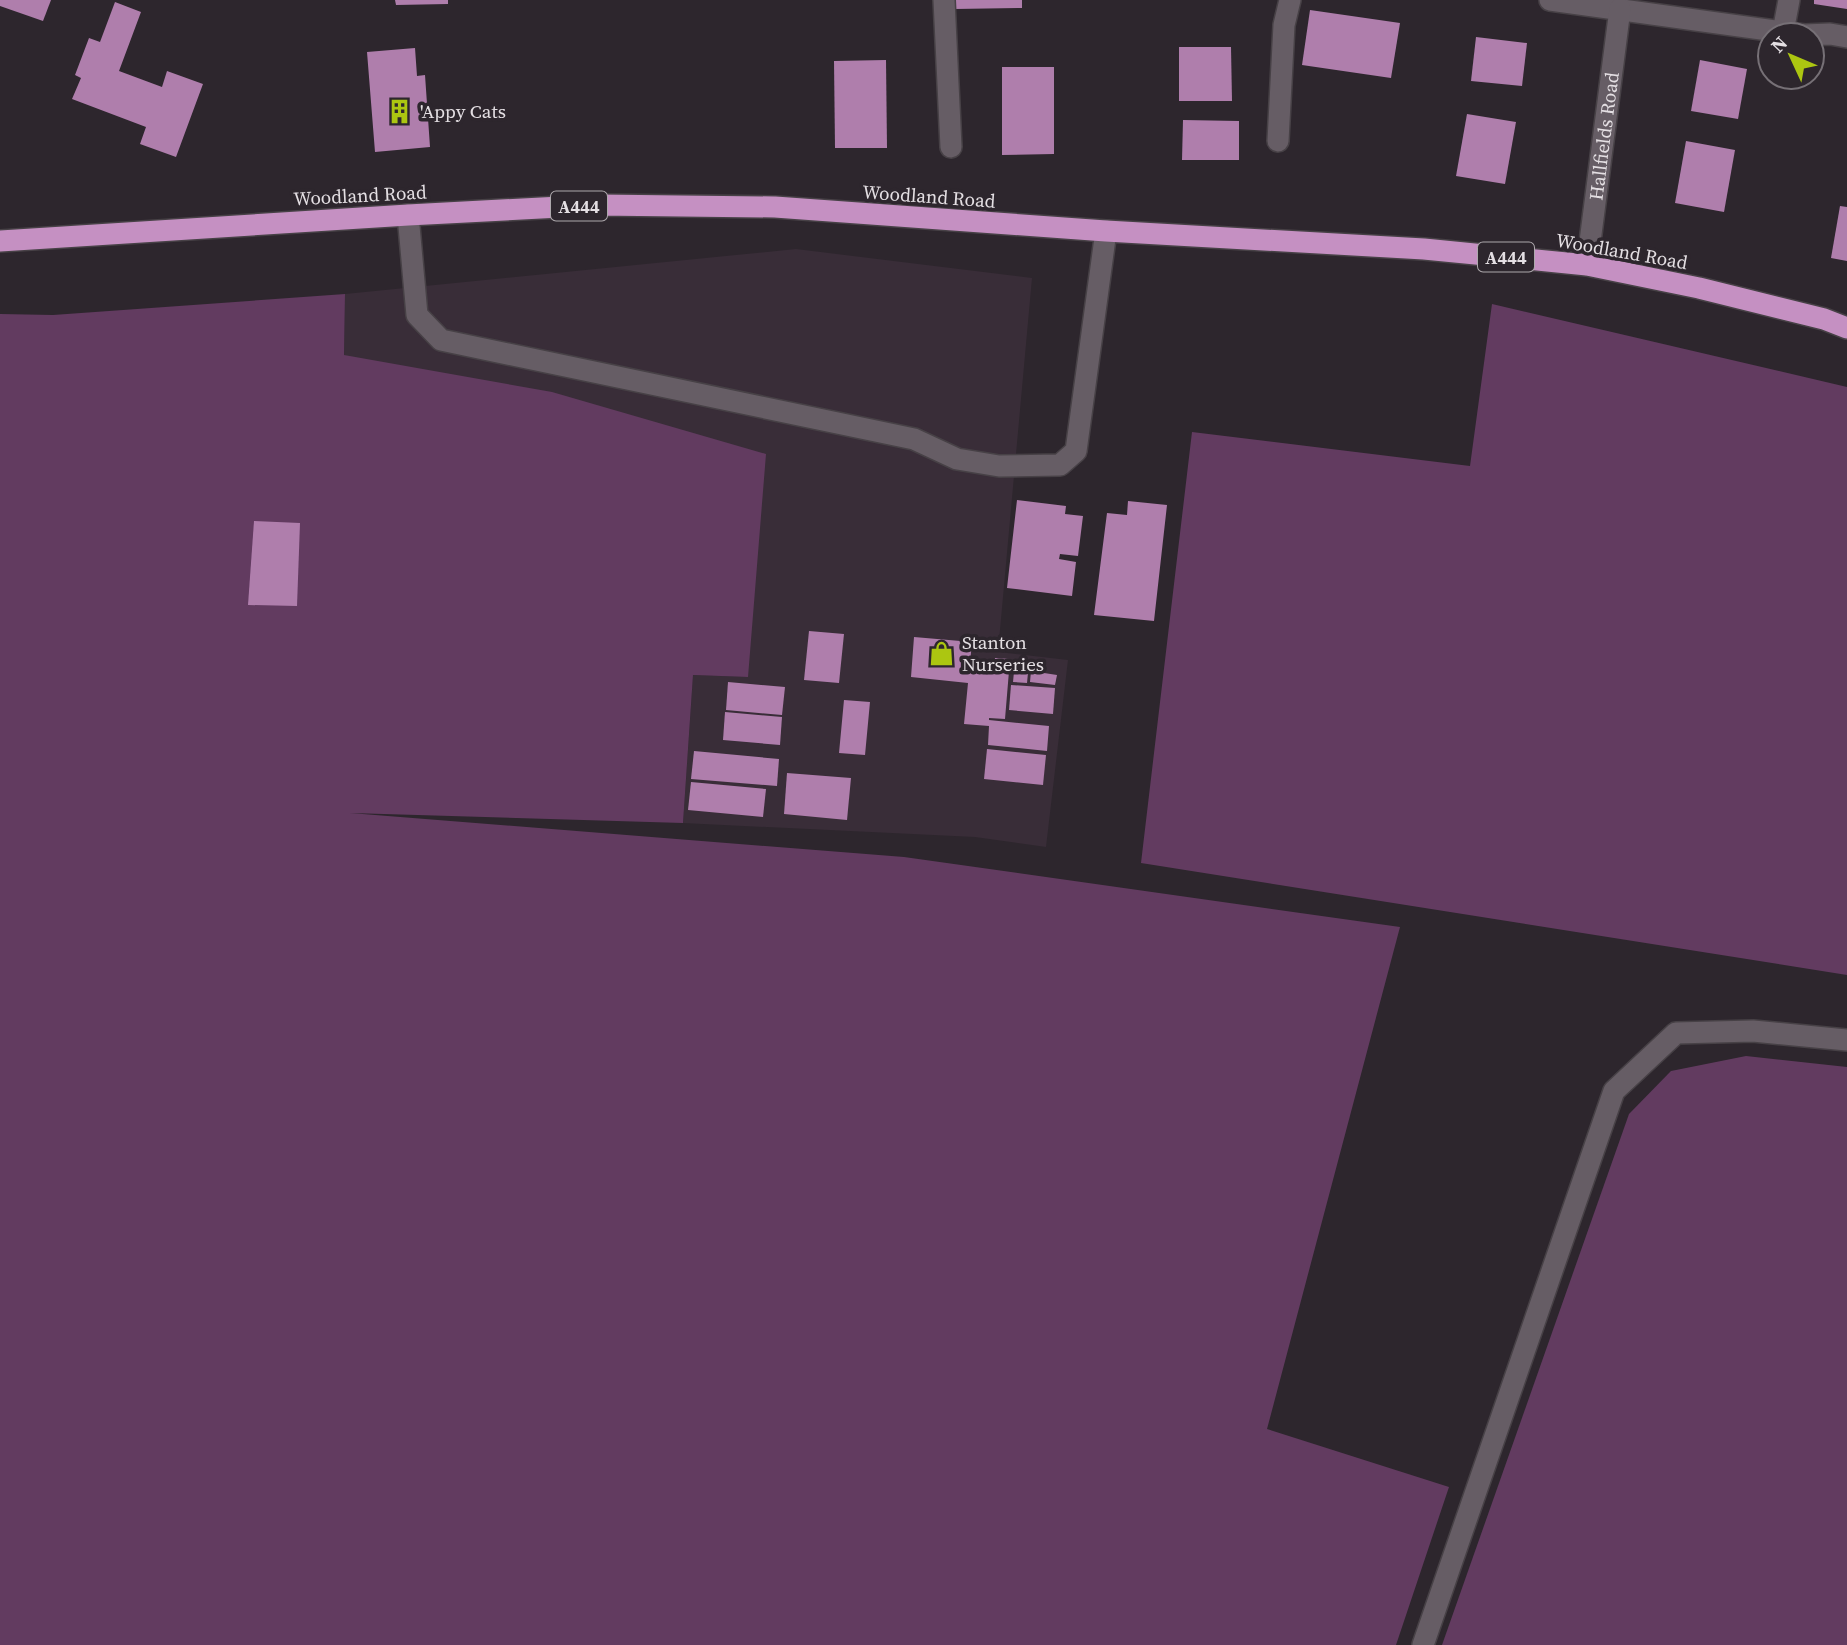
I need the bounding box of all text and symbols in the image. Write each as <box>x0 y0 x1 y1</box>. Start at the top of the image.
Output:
north arrow <box>1756 21 1826 91</box>
text: N <box>1765 30 1793 58</box>
street label: Hallfields Road <box>1582 70 1625 202</box>
building icon: 'Appy Cats <box>386 97 414 125</box>
place label: 'Appy Cats <box>420 98 506 124</box>
street label: Woodland Road <box>862 178 997 214</box>
street label: Woodland Road <box>293 179 428 211</box>
road number: A444 <box>551 191 607 220</box>
street label: Woodland Road <box>1554 227 1690 275</box>
road number: A444 <box>1478 243 1534 272</box>
place label: Stanton Nurseries <box>962 629 1044 677</box>
shop icon: Stanton Nurseries <box>928 639 956 667</box>

